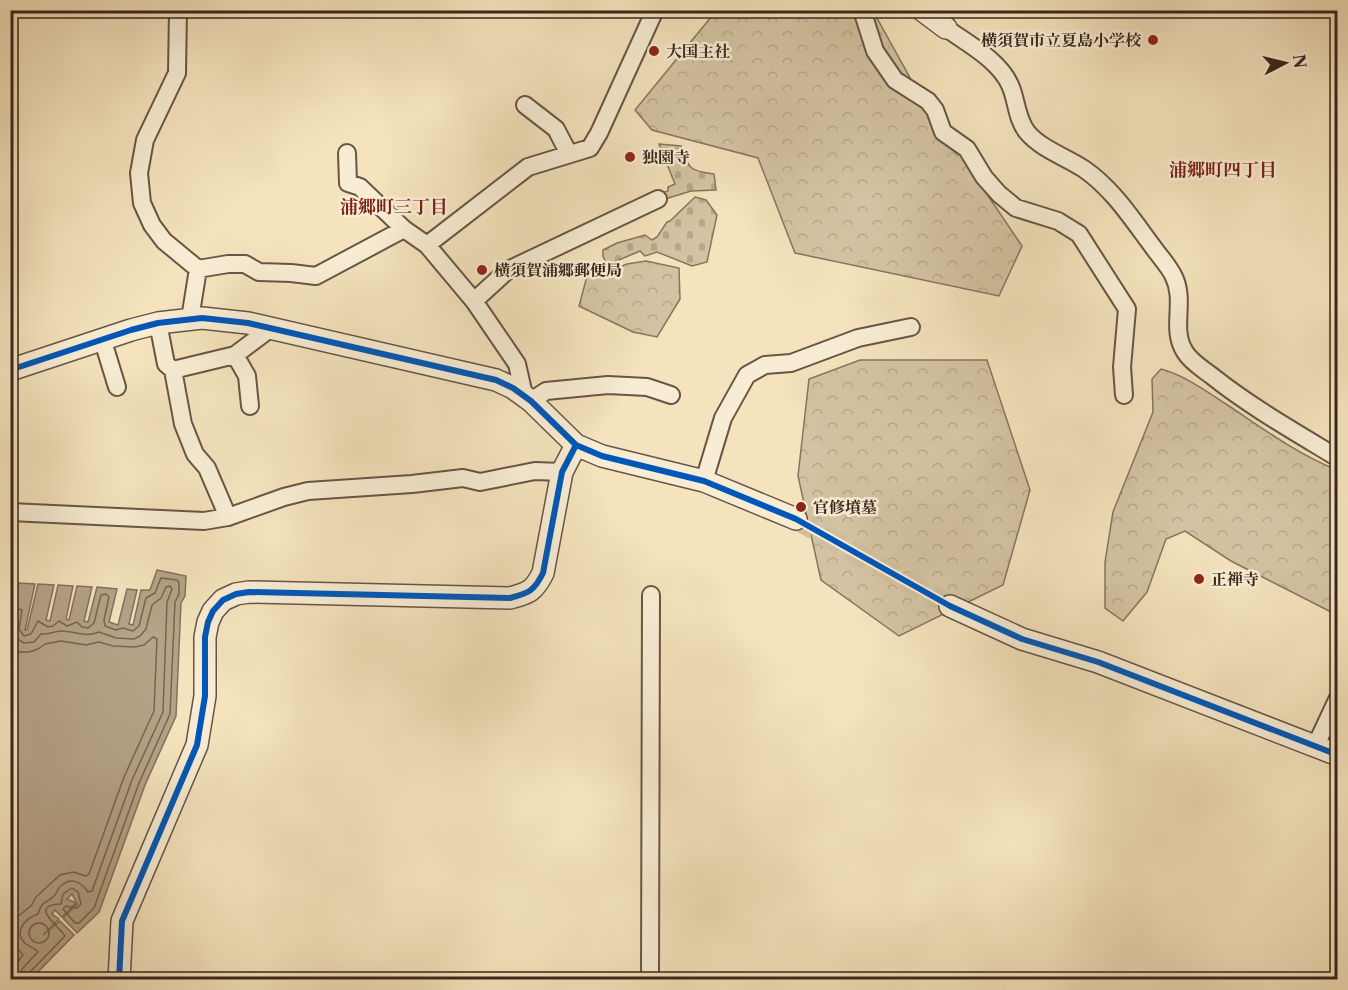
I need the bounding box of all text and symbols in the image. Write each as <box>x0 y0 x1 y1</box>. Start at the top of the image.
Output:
place label: 横須賀市立夏島小学校 <box>981 30 1142 50</box>
marker: 横須賀市立夏島小学校 <box>1146 33 1160 47</box>
north arrow <box>1255 33 1315 93</box>
place label: 大国主社 <box>666 41 730 61</box>
marker: 大国主社 <box>647 44 661 58</box>
text: N <box>1289 53 1311 69</box>
place label: 独園寺 <box>642 147 690 167</box>
marker: 独園寺 <box>623 150 637 164</box>
district label: 浦郷町四丁目 <box>1169 159 1277 181</box>
district label: 浦郷町三丁目 <box>340 196 448 218</box>
place label: 横須賀浦郷郵便局 <box>494 260 622 280</box>
marker: 横須賀浦郷郵便局 <box>475 263 489 277</box>
place label: 官修墳墓 <box>813 497 877 517</box>
marker: 官修墳墓 <box>794 500 808 514</box>
place label: 正禅寺 <box>1211 569 1259 589</box>
marker: 正禅寺 <box>1192 572 1206 586</box>

